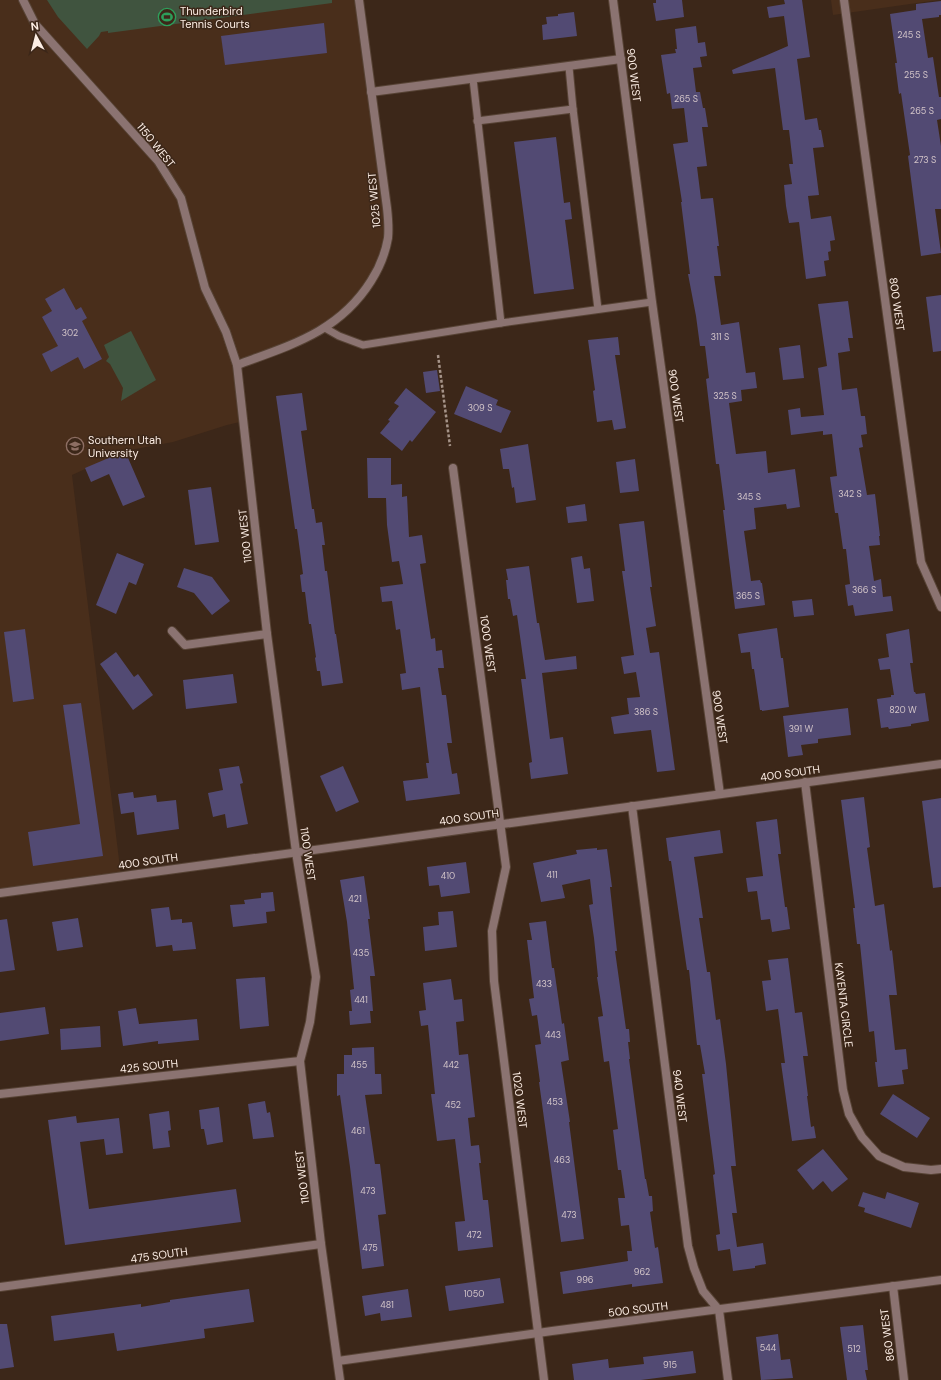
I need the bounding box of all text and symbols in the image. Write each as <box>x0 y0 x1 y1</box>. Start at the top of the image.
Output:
place label: Thunderbird Tennis Courts <box>180 4 250 31</box>
sports icon: Thunderbird Tennis Courts <box>157 7 177 27</box>
north arrow <box>16 16 56 56</box>
text: N <box>30 19 40 34</box>
house number: 245 S <box>897 29 921 41</box>
street label: 900 WEST <box>624 47 644 103</box>
house number: 255 S <box>904 69 928 81</box>
house number: 265 S <box>674 93 698 105</box>
house number: 265 S <box>910 105 934 117</box>
street label: 1150 WEST <box>134 120 178 170</box>
house number: 273 S <box>914 154 936 166</box>
street label: 1025 WEST <box>365 171 383 229</box>
street label: 800 WEST <box>886 276 908 332</box>
house number: 302 <box>62 327 78 339</box>
house number: 311 S <box>711 331 729 343</box>
street label: 900 WEST <box>665 368 687 424</box>
house number: 325 S <box>713 390 737 402</box>
house number: 309 S <box>468 402 492 414</box>
place label: Southern Utah University <box>88 433 161 460</box>
school or university icon: Southern Utah University <box>65 436 85 456</box>
house number: 342 S <box>838 488 862 500</box>
house number: 345 S <box>737 491 761 503</box>
street label: 1100 WEST <box>235 508 255 564</box>
house number: 366 S <box>852 584 876 596</box>
house number: 365 S <box>736 590 760 602</box>
street label: 1000 WEST <box>477 614 499 674</box>
street label: 900 WEST <box>709 689 731 745</box>
house number: 820 W <box>889 704 917 716</box>
house number: 386 S <box>634 706 658 718</box>
house number: 391 W <box>789 723 814 735</box>
street label: 400 SOUTH <box>759 762 821 784</box>
street label: 400 SOUTH <box>438 806 500 828</box>
street label: 1100 WEST <box>297 826 319 882</box>
street label: 400 SOUTH <box>117 850 179 872</box>
house number: 411 <box>546 869 558 881</box>
house number: 410 <box>441 870 455 882</box>
house number: 421 <box>348 893 362 905</box>
house number: 435 <box>353 947 369 959</box>
street label: KAYENTA CIRCLE <box>832 962 856 1048</box>
house number: 433 <box>536 978 552 990</box>
house number: 441 <box>354 994 368 1006</box>
house number: 443 <box>545 1029 561 1041</box>
street label: 425 SOUTH <box>119 1056 179 1076</box>
house number: 455 <box>351 1059 367 1071</box>
house number: 442 <box>443 1059 459 1071</box>
street label: 940 WEST <box>670 1069 690 1123</box>
street label: 1020 WEST <box>510 1071 530 1129</box>
house number: 453 <box>547 1096 563 1108</box>
house number: 452 <box>445 1099 461 1111</box>
house number: 461 <box>351 1125 365 1137</box>
street label: 1100 WEST <box>292 1149 312 1205</box>
house number: 463 <box>554 1154 570 1166</box>
house number: 473 <box>360 1185 376 1197</box>
house number: 473 <box>561 1209 577 1221</box>
house number: 472 <box>466 1229 482 1241</box>
house number: 475 <box>362 1242 378 1254</box>
street label: 475 SOUTH <box>129 1244 189 1266</box>
house number: 962 <box>634 1266 650 1278</box>
house number: 996 <box>577 1274 594 1286</box>
house number: 1050 <box>464 1288 484 1300</box>
street label: 500 SOUTH <box>607 1298 669 1320</box>
house number: 481 <box>380 1299 394 1311</box>
street label: 860 WEST <box>877 1308 897 1362</box>
house number: 544 <box>760 1342 777 1354</box>
house number: 512 <box>847 1343 861 1355</box>
house number: 915 <box>663 1359 677 1371</box>

